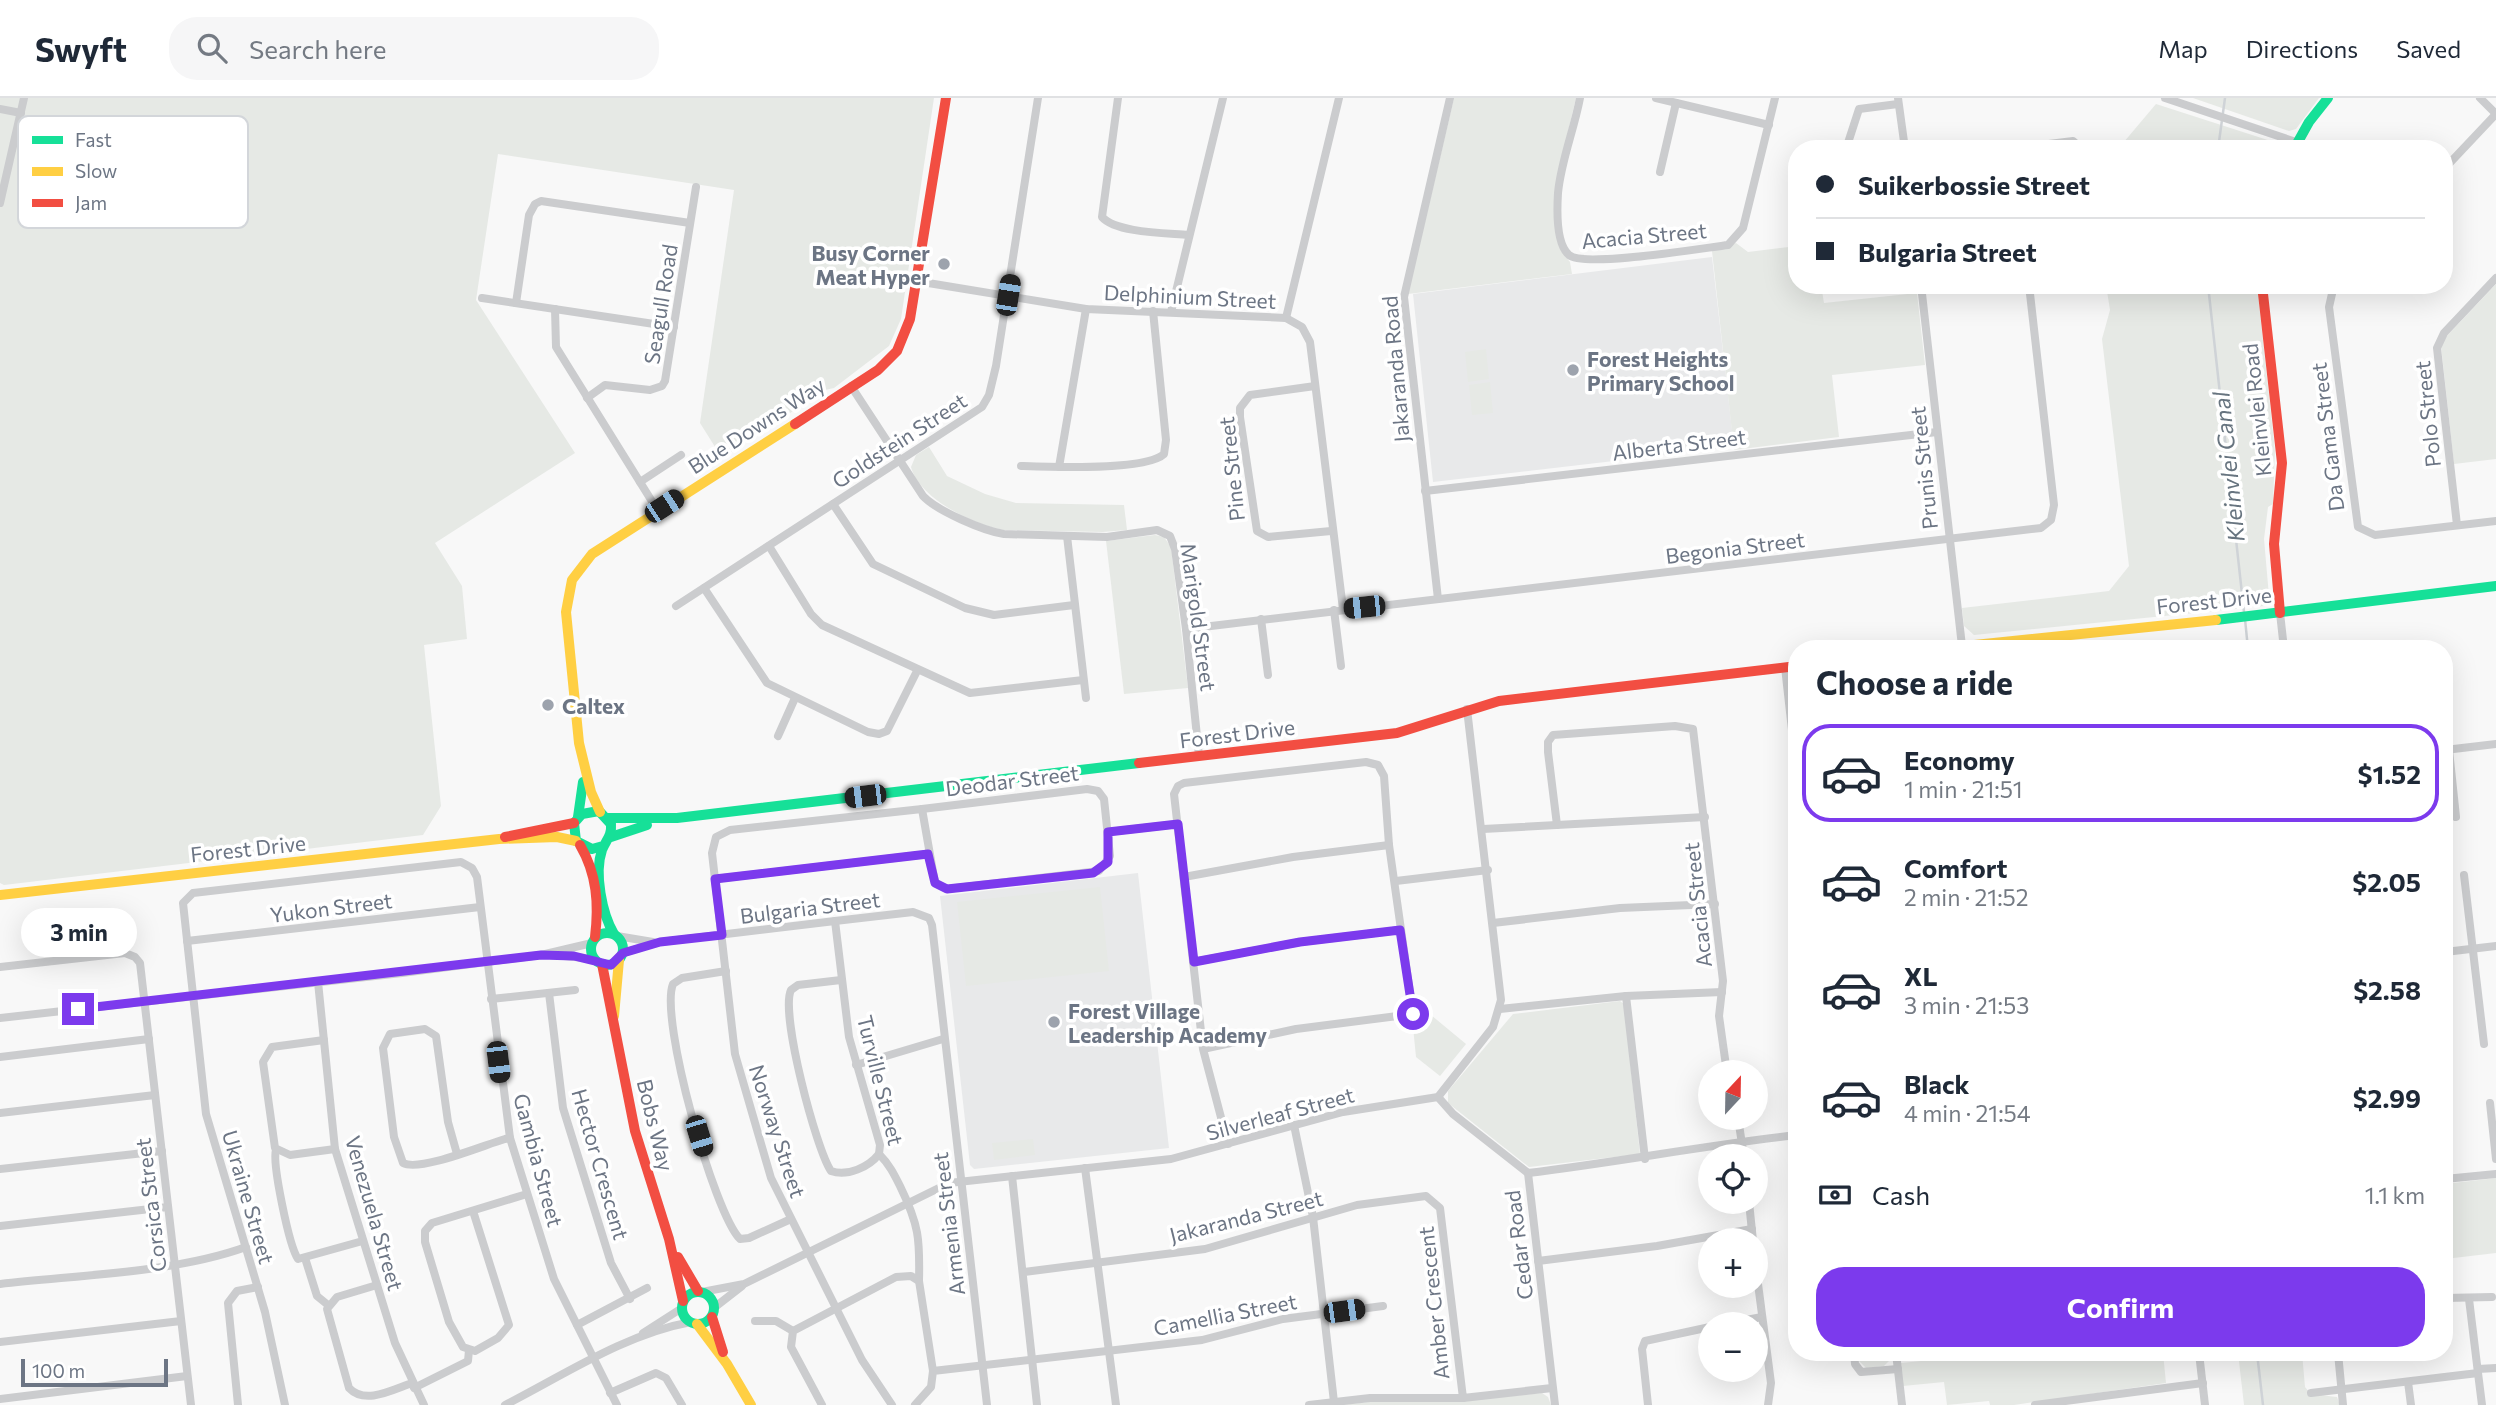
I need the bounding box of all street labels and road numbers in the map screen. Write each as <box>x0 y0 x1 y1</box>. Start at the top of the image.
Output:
street label: Acacia Street <box>1580 217 1708 253</box>
street label: Seagull Road <box>638 242 682 366</box>
street label: Delphinium Street <box>1103 279 1277 313</box>
street label: Jakaranda Road <box>1376 295 1414 443</box>
street label: Kleinvlei Road <box>2237 342 2275 478</box>
street label: Polo Street <box>2409 360 2445 468</box>
street label: Da Gama Street <box>2305 361 2349 513</box>
street label: Blue Downs Way <box>683 371 829 478</box>
street label: Goldstein Street <box>827 387 971 493</box>
street label: Prunis Street <box>1904 405 1942 531</box>
street label: Pine Street <box>1213 415 1249 523</box>
street label: Alberta Street <box>1611 423 1747 465</box>
street label: Begonia Street <box>1664 526 1806 568</box>
street label: Marigold Street <box>1176 541 1222 693</box>
street label: Forest Drive <box>2155 582 2273 618</box>
street label: Forest Drive <box>1178 714 1296 752</box>
street label: Deodar Street <box>944 759 1080 801</box>
street label: Forest Drive <box>189 830 307 866</box>
street label: Acacia Street <box>1678 841 1716 969</box>
street label: Bulgaria Street <box>739 886 881 928</box>
street label: Yukon Street <box>268 887 394 927</box>
street label: Turville Street <box>853 1012 909 1148</box>
street label: Norway Street <box>745 1061 811 1201</box>
street label: Bobs Way <box>633 1076 680 1174</box>
street label: Silverleaf Street <box>1203 1081 1357 1145</box>
street label: Hector Crescent <box>568 1086 634 1242</box>
street label: Gambia Street <box>509 1091 569 1229</box>
street label: Ukraine Street <box>218 1127 280 1267</box>
street label: Venezuela Street <box>341 1133 409 1293</box>
street label: Corsica Street <box>129 1137 171 1273</box>
street label: Armenia Street <box>927 1151 969 1297</box>
street label: Jakaranda Street <box>1167 1185 1325 1247</box>
street label: Cedar Road <box>1499 1189 1537 1301</box>
street label: Amber Crescent <box>1413 1225 1453 1381</box>
street label: Camellia Street <box>1151 1288 1299 1340</box>

